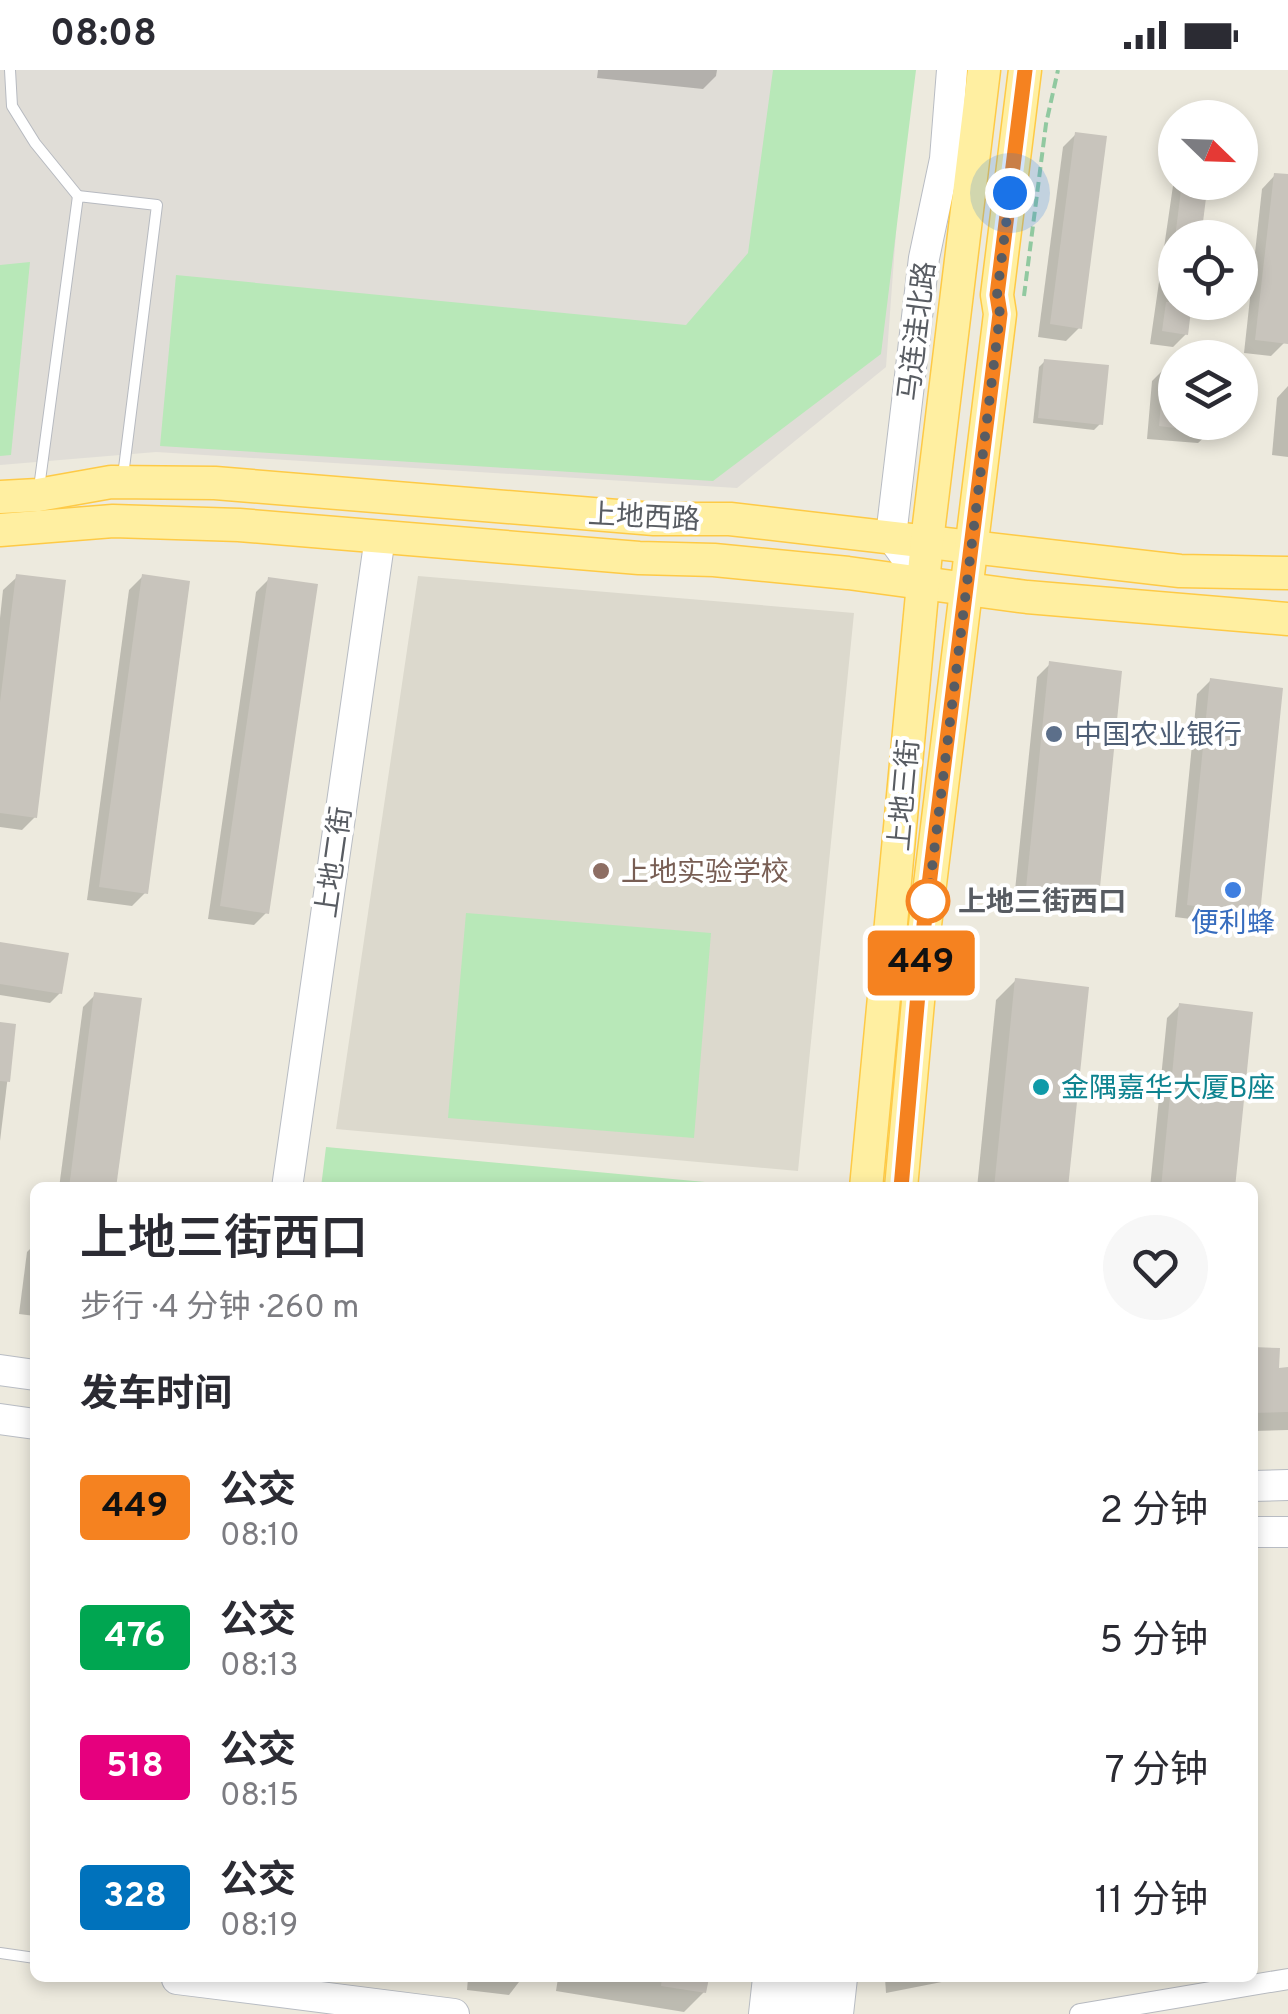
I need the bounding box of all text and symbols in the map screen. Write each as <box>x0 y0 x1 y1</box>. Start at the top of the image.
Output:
text: 08:08 <box>50 11 157 60</box>
north arrow <box>1158 100 1258 200</box>
map controls <box>1158 100 1258 440</box>
your location <box>985 168 1035 218</box>
button: locate <box>1158 220 1258 320</box>
street label: 马连洼北路 <box>893 260 945 403</box>
button: layers <box>1158 340 1258 440</box>
street label: 上地西路 <box>587 498 701 540</box>
place label: 中国农业银行 <box>1074 719 1242 755</box>
marker: 中国农业银行 <box>1043 723 1065 745</box>
street label: 上地三街 <box>883 738 929 853</box>
street label: 上地二街 <box>310 804 362 920</box>
place label: 上地实验学校 <box>621 856 789 892</box>
marker: 上地实验学校 <box>590 860 612 882</box>
marker: 便利蜂 <box>1222 879 1244 901</box>
marker: 上地三街西口 <box>907 880 949 922</box>
place label: 上地三街西口 <box>958 886 1126 922</box>
place label: 便利蜂 <box>1191 907 1275 943</box>
line badge: 449 <box>864 930 978 996</box>
text: 449 <box>888 941 954 985</box>
place label: 金隅嘉华大厦B座 <box>1061 1072 1275 1108</box>
marker: 金隅嘉华大厦B座 <box>1030 1076 1052 1098</box>
text: 上地三街西口 <box>80 1212 368 1272</box>
button: heart <box>1103 1215 1208 1320</box>
text: 步行 · 4 分钟 · 260 m <box>80 1289 359 1329</box>
text: 发车时间 <box>80 1372 232 1421</box>
text: 公交 <box>220 1468 296 1517</box>
text: 449 <box>102 1485 168 1529</box>
text: 2 分钟 <box>1100 1488 1208 1537</box>
text: 08:10 <box>220 1517 300 1557</box>
text: 公交 <box>220 1598 296 1647</box>
text: 476 <box>104 1615 166 1659</box>
text: 5 分钟 <box>1099 1618 1208 1667</box>
text: 08:13 <box>220 1647 299 1687</box>
text: 公交 <box>220 1728 296 1777</box>
text: 518 <box>106 1745 164 1789</box>
text: 7 分钟 <box>1105 1748 1208 1797</box>
text: 08:15 <box>220 1777 299 1817</box>
text: 公交 <box>220 1858 296 1907</box>
text: 328 <box>103 1875 167 1919</box>
text: 11 分钟 <box>1095 1878 1208 1927</box>
text: 08:19 <box>220 1907 298 1947</box>

